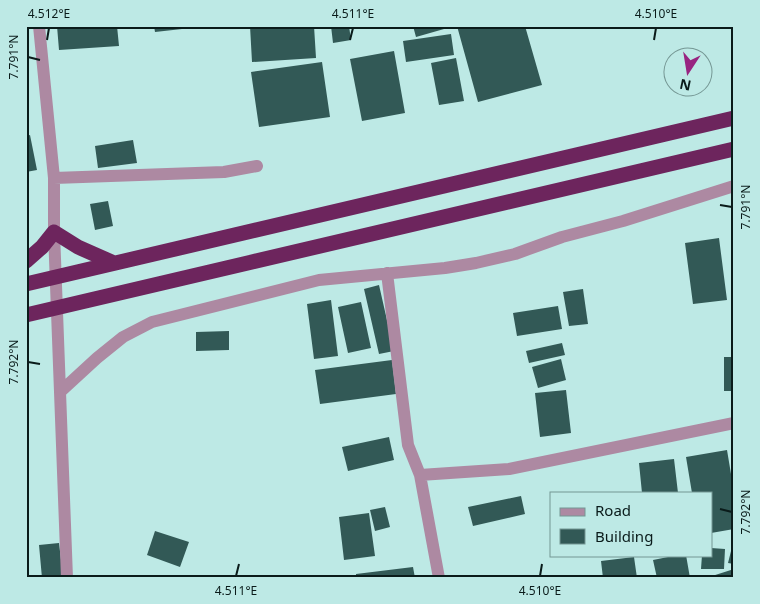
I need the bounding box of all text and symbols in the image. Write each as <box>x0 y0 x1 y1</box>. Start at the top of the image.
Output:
text: 4.512°E <box>28 5 70 22</box>
text: 4.511°E <box>332 5 374 22</box>
text: 4.510°E <box>635 5 677 22</box>
text: 7.791°N <box>5 35 22 79</box>
north arrow <box>662 48 712 98</box>
text: N <box>678 75 693 96</box>
text: 7.791°N <box>737 185 754 229</box>
text: 7.792°N <box>5 340 22 384</box>
text: 7.792°N <box>737 490 754 534</box>
legend <box>550 492 712 556</box>
text: Road <box>595 500 631 520</box>
text: Building <box>595 526 653 546</box>
text: 4.511°E <box>215 582 257 599</box>
text: 4.510°E <box>519 582 561 599</box>

